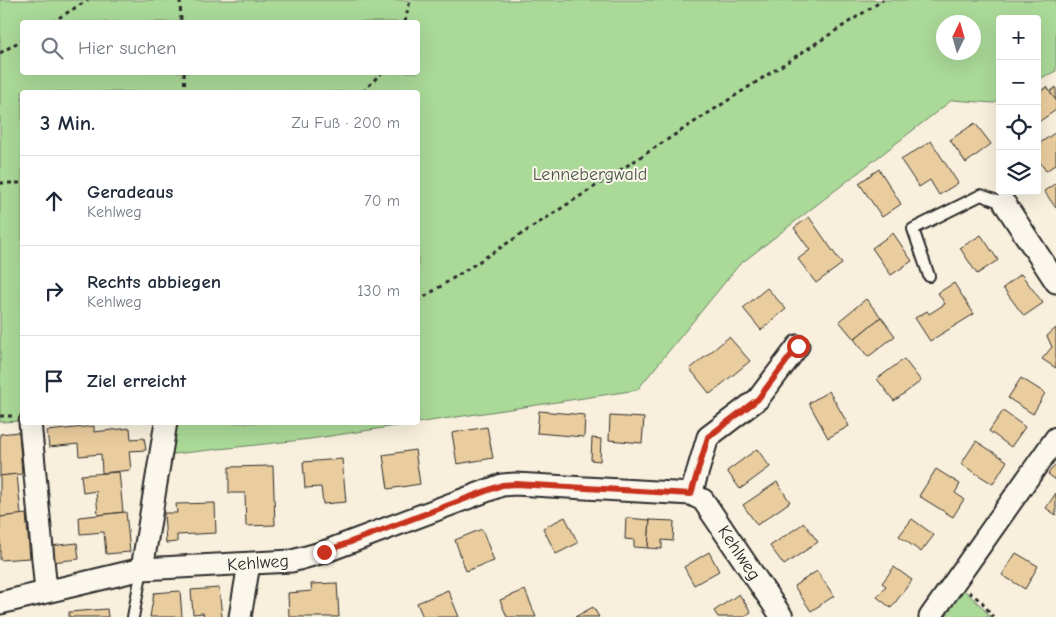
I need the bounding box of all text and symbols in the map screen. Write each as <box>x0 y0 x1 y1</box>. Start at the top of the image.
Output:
north arrow <box>936 15 981 60</box>
map controls <box>996 15 1041 195</box>
button: + <box>996 15 1041 60</box>
search box <box>20 20 420 75</box>
icon: search <box>38 34 66 62</box>
text: Hier suchen <box>78 37 176 59</box>
button: − <box>996 60 1041 105</box>
button: locate <box>996 105 1041 150</box>
text: 3 Min. <box>40 111 95 135</box>
text: Zu Fuß · 200 m <box>291 114 400 132</box>
button: layers <box>996 150 1041 195</box>
park label: Lennebergwald <box>533 164 647 185</box>
text: Geradeaus <box>87 181 173 203</box>
icon: ahead <box>40 187 68 215</box>
text: 70 m <box>364 192 400 210</box>
text: Kehlweg <box>87 203 142 221</box>
text: Rechts abbiegen <box>87 271 221 293</box>
icon: right <box>40 277 68 305</box>
text: 130 m <box>357 282 400 300</box>
text: Kehlweg <box>87 293 142 311</box>
route start <box>787 335 810 358</box>
icon: arrive <box>40 367 68 395</box>
text: Ziel erreicht <box>87 370 186 392</box>
street label: Kehlweg <box>713 522 765 584</box>
route end <box>313 541 336 564</box>
street label: Kehlweg <box>226 550 290 576</box>

